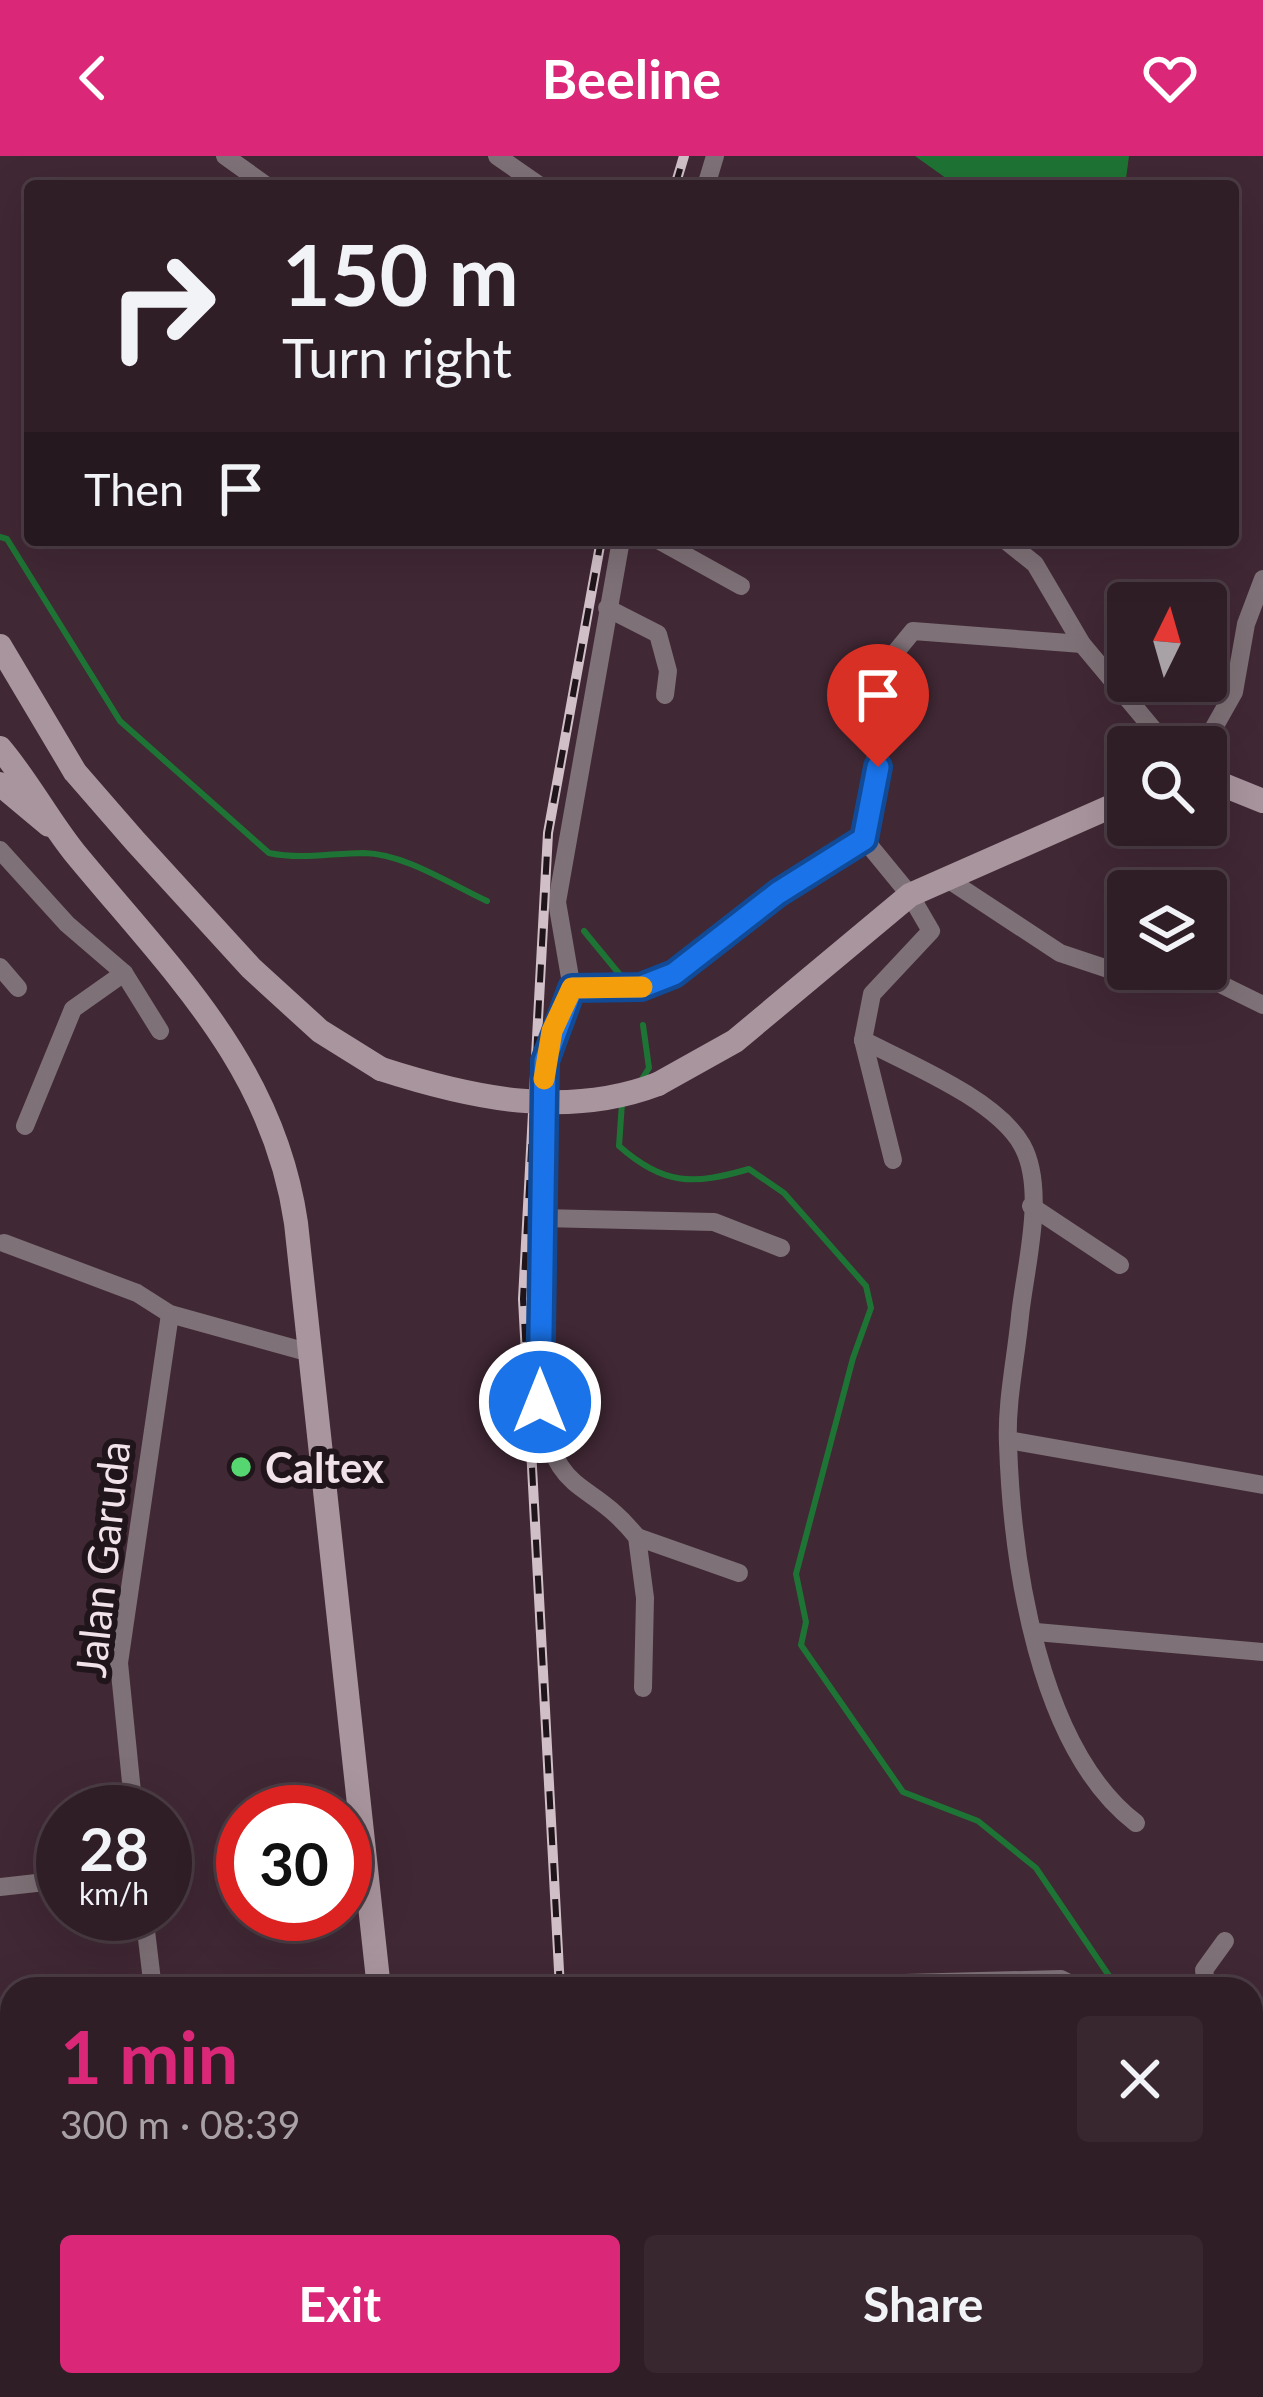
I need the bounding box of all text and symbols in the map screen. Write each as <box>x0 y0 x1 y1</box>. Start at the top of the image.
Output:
icon: back <box>60 45 126 111</box>
icon: heart <box>1137 45 1203 111</box>
text: Beeline <box>542 46 721 111</box>
text: 150 m <box>282 223 519 324</box>
icon: right <box>84 228 240 384</box>
text: Turn right <box>282 325 512 390</box>
icon: arrive <box>208 456 274 522</box>
text: Then <box>84 462 184 516</box>
north arrow <box>1107 582 1227 702</box>
map controls <box>1107 582 1227 990</box>
pin <box>827 644 929 767</box>
icon: arrive <box>845 662 911 728</box>
button: search <box>1107 726 1227 846</box>
button: layers <box>1107 870 1227 990</box>
position arrow <box>477 1339 603 1465</box>
street label: Jalan Garuda <box>65 1438 139 1680</box>
place label: Caltex <box>265 1442 384 1492</box>
marker: Caltex <box>228 1454 254 1480</box>
speed limit sign: 30 <box>216 1785 372 1941</box>
text: 28 <box>79 1812 149 1884</box>
text: km/h <box>79 1875 149 1911</box>
text: 1 min <box>60 2013 238 2099</box>
button: close <box>1077 2016 1203 2142</box>
text: 300 m · 08:39 <box>60 2101 300 2147</box>
button: Exit <box>60 2235 620 2373</box>
button: Share <box>644 2235 1203 2373</box>

